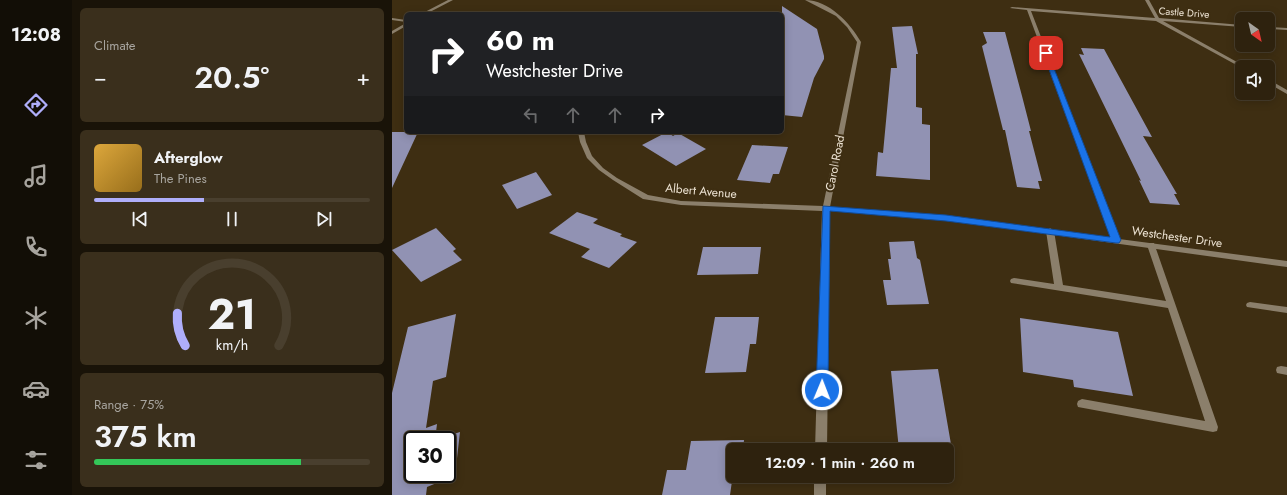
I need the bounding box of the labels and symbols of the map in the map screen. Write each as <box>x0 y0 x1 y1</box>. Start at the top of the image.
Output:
street label: Castle Drive <box>1158 3 1210 22</box>
north arrow <box>1235 12 1275 52</box>
pin <box>1029 36 1063 70</box>
street label: Carol Road <box>821 133 849 193</box>
street label: Albert Avenue <box>665 179 737 203</box>
street label: Westchester Drive <box>1131 222 1223 252</box>
position arrow <box>801 369 843 411</box>
speed limit sign: 30 <box>404 431 456 483</box>

